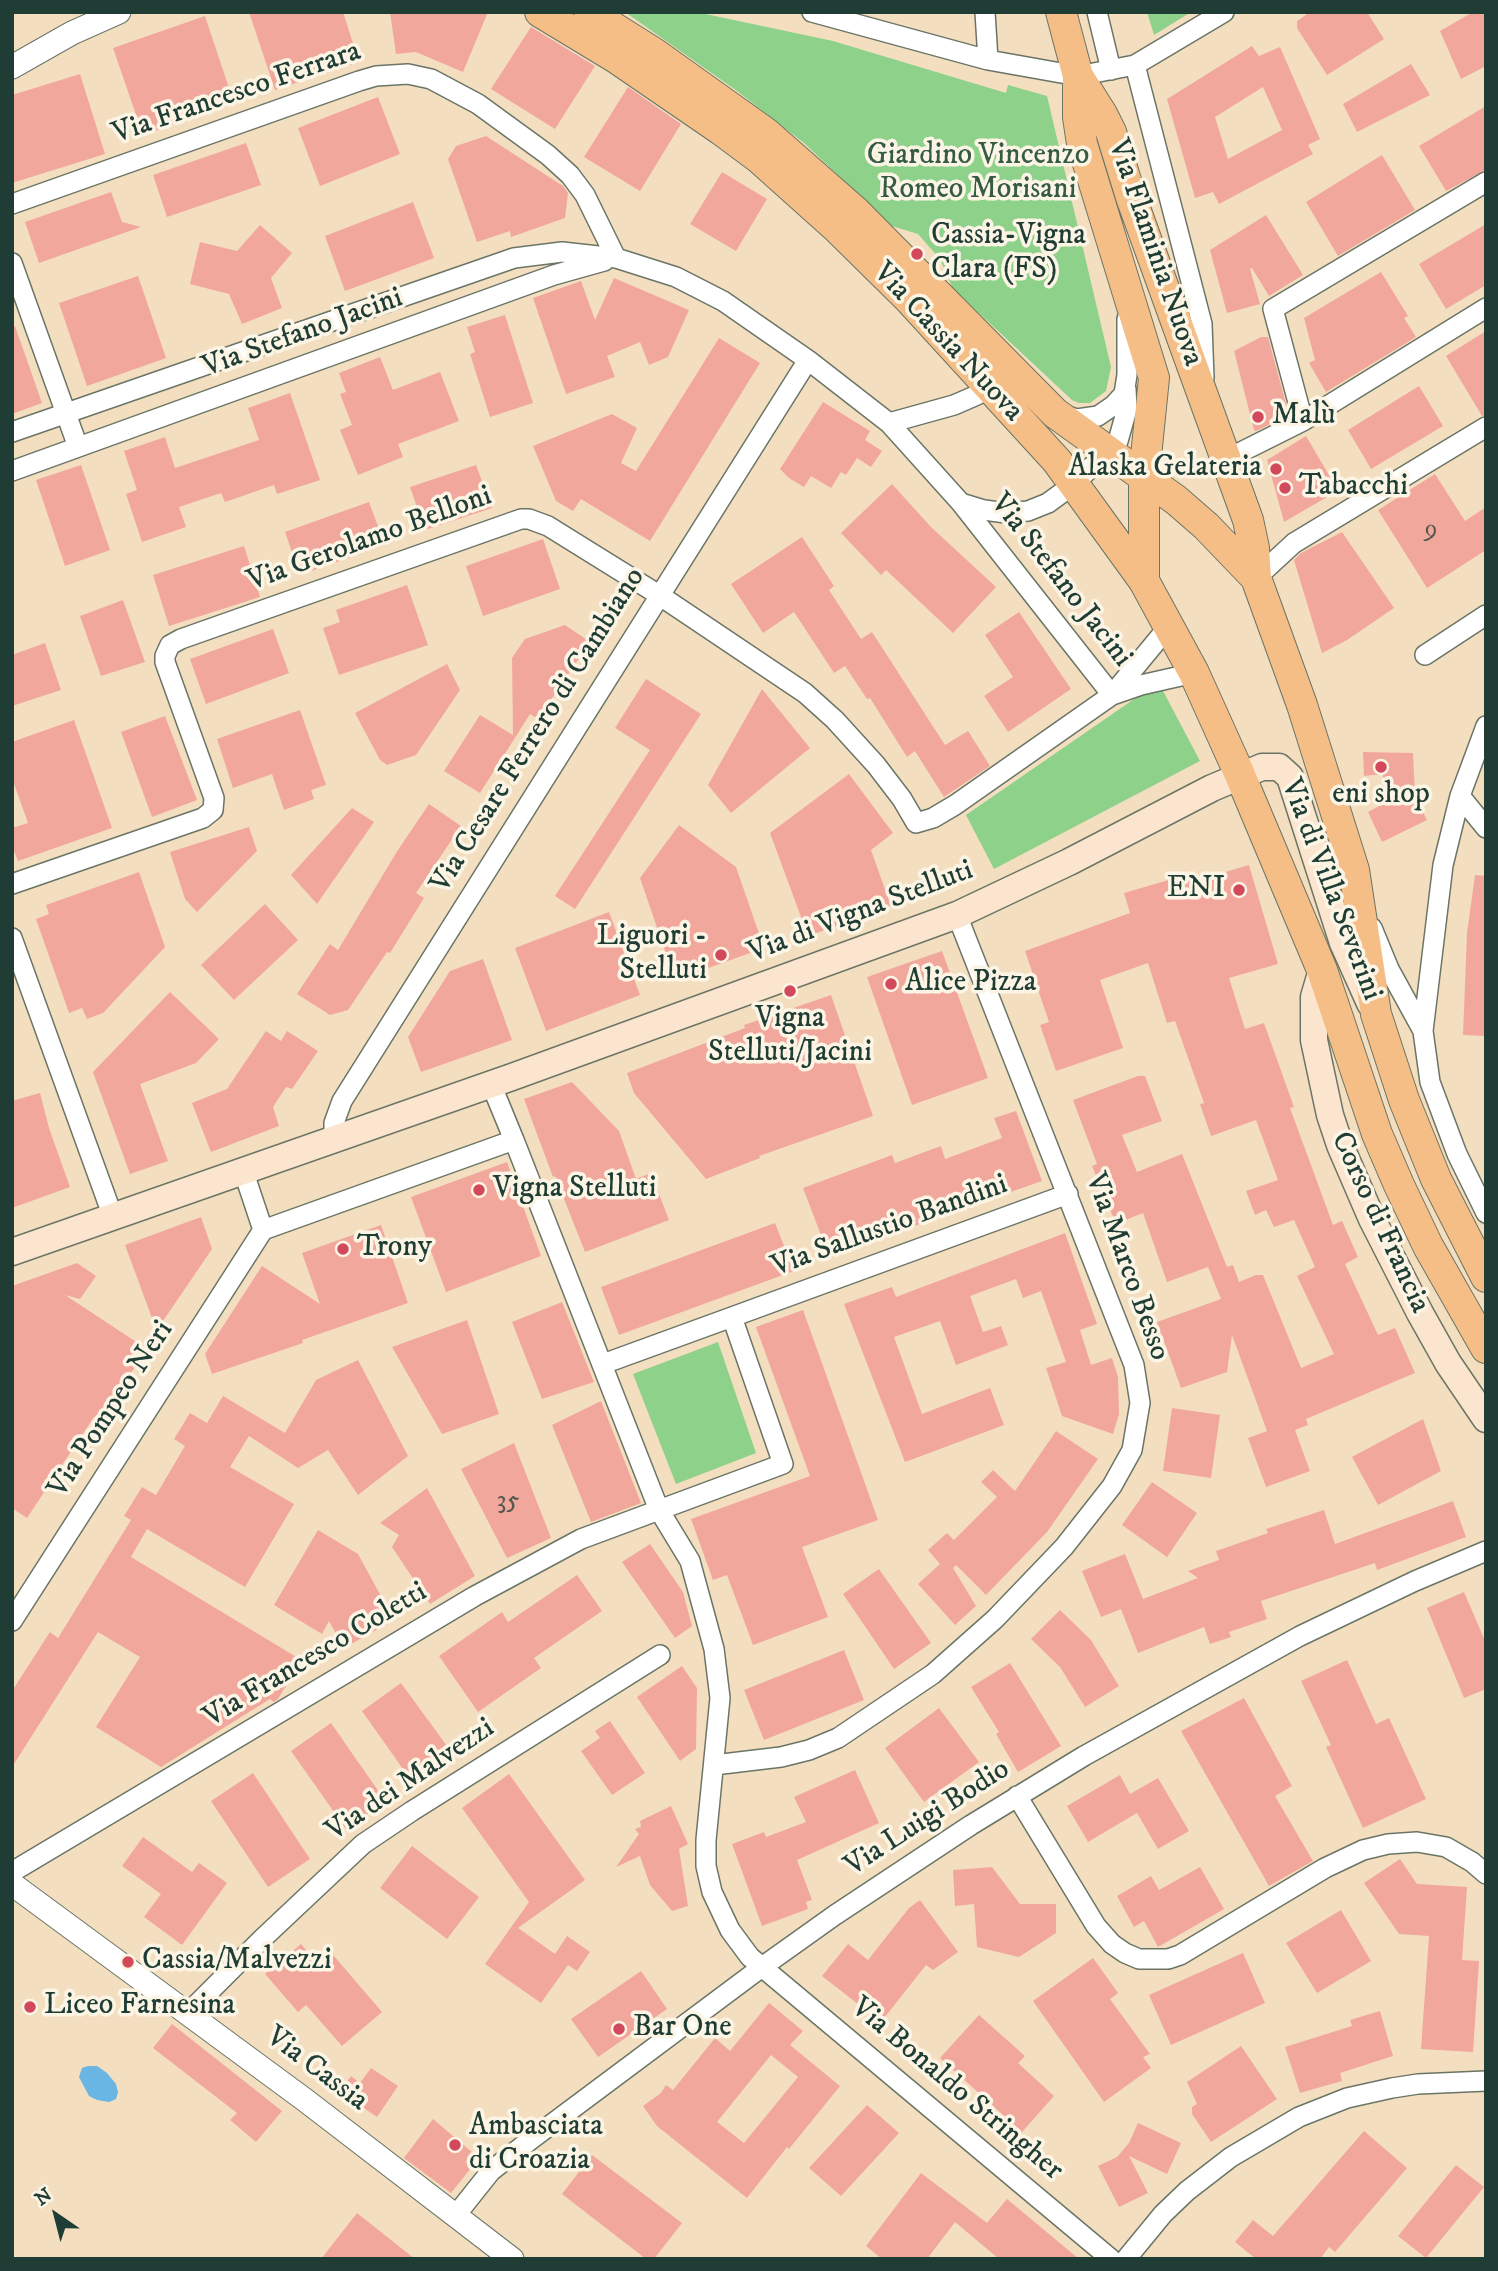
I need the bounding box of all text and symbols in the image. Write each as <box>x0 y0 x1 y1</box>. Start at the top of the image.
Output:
street label: Via Francesco Ferrara <box>108 35 366 153</box>
street label: Via Flaminia Nuova <box>1098 135 1210 371</box>
park label: Giardino Vincenzo Romeo Morisani <box>867 139 1089 210</box>
place label: Cassia-Vigna Clara (FS) <box>931 219 1086 290</box>
marker: Cassia-Vigna Clara (FS) <box>909 246 925 262</box>
street label: Via Cassia Nuova <box>864 256 1030 430</box>
street label: Via Stefano Jacini <box>198 281 408 387</box>
place label: Malù <box>1272 399 1336 435</box>
marker: Malù <box>1250 409 1266 425</box>
place label: Alaska Gelateria <box>1068 451 1262 487</box>
marker: Alaska Gelateria <box>1268 461 1284 477</box>
place label: Tabacchi <box>1299 470 1408 506</box>
street label: Via Gerolamo Belloni <box>243 479 497 601</box>
marker: Tabacchi <box>1277 480 1293 496</box>
street label: Via Stefano Jacini <box>981 487 1139 675</box>
house number: 9 <box>1425 515 1437 547</box>
street label: Via Cesare Ferrero di Cambiano <box>424 562 654 900</box>
marker: eni shop <box>1373 759 1389 775</box>
street label: Via di Villa Severini <box>1271 774 1389 1006</box>
place label: eni shop <box>1332 778 1430 814</box>
street label: Via di Vigna Stelluti <box>743 854 979 972</box>
place label: ENI <box>1167 872 1225 908</box>
marker: ENI <box>1231 882 1247 898</box>
place label: Liguori - Stelluti <box>597 920 707 990</box>
marker: Liguori - Stelluti <box>713 947 729 963</box>
place label: Alice Pizza <box>905 966 1037 1002</box>
marker: Alice Pizza <box>883 976 899 992</box>
marker: Vigna Stelluti/Jacini <box>782 983 798 999</box>
place label: Vigna Stelluti/Jacini <box>708 1002 872 1072</box>
street label: Corso di Francia <box>1321 1127 1437 1319</box>
street label: Via Sallustio Bandini <box>767 1168 1013 1286</box>
street label: Via Marco Besso <box>1075 1168 1177 1366</box>
place label: Vigna Stelluti <box>493 1172 656 1208</box>
marker: Vigna Stelluti <box>471 1182 487 1198</box>
place label: Trony <box>357 1231 432 1267</box>
marker: Trony <box>335 1241 351 1257</box>
street label: Via Pompeo Neri <box>41 1315 183 1505</box>
house number: 35 <box>497 1487 519 1519</box>
street label: Via Francesco Coletti <box>198 1575 434 1737</box>
street label: Via dei Malvezzi <box>320 1711 502 1851</box>
street label: Via Luigi Bodio <box>839 1752 1017 1886</box>
place label: Cassia/Malvezzi <box>142 1944 332 1980</box>
marker: Cassia/Malvezzi <box>120 1954 136 1970</box>
place label: Liceo Farnesina <box>44 1989 235 2025</box>
street label: Via Bonaldo Stringher <box>842 1991 1070 2189</box>
marker: Liceo Farnesina <box>22 1999 38 2015</box>
place label: Bar One <box>633 2011 732 2047</box>
street label: Via Cassia <box>258 2020 374 2120</box>
marker: Bar One <box>611 2021 627 2037</box>
place label: Ambasciata di Croazia <box>469 2110 603 2180</box>
marker: Ambasciata di Croazia <box>447 2137 463 2153</box>
north arrow <box>21 2180 91 2250</box>
text: N <box>31 2183 57 2211</box>

